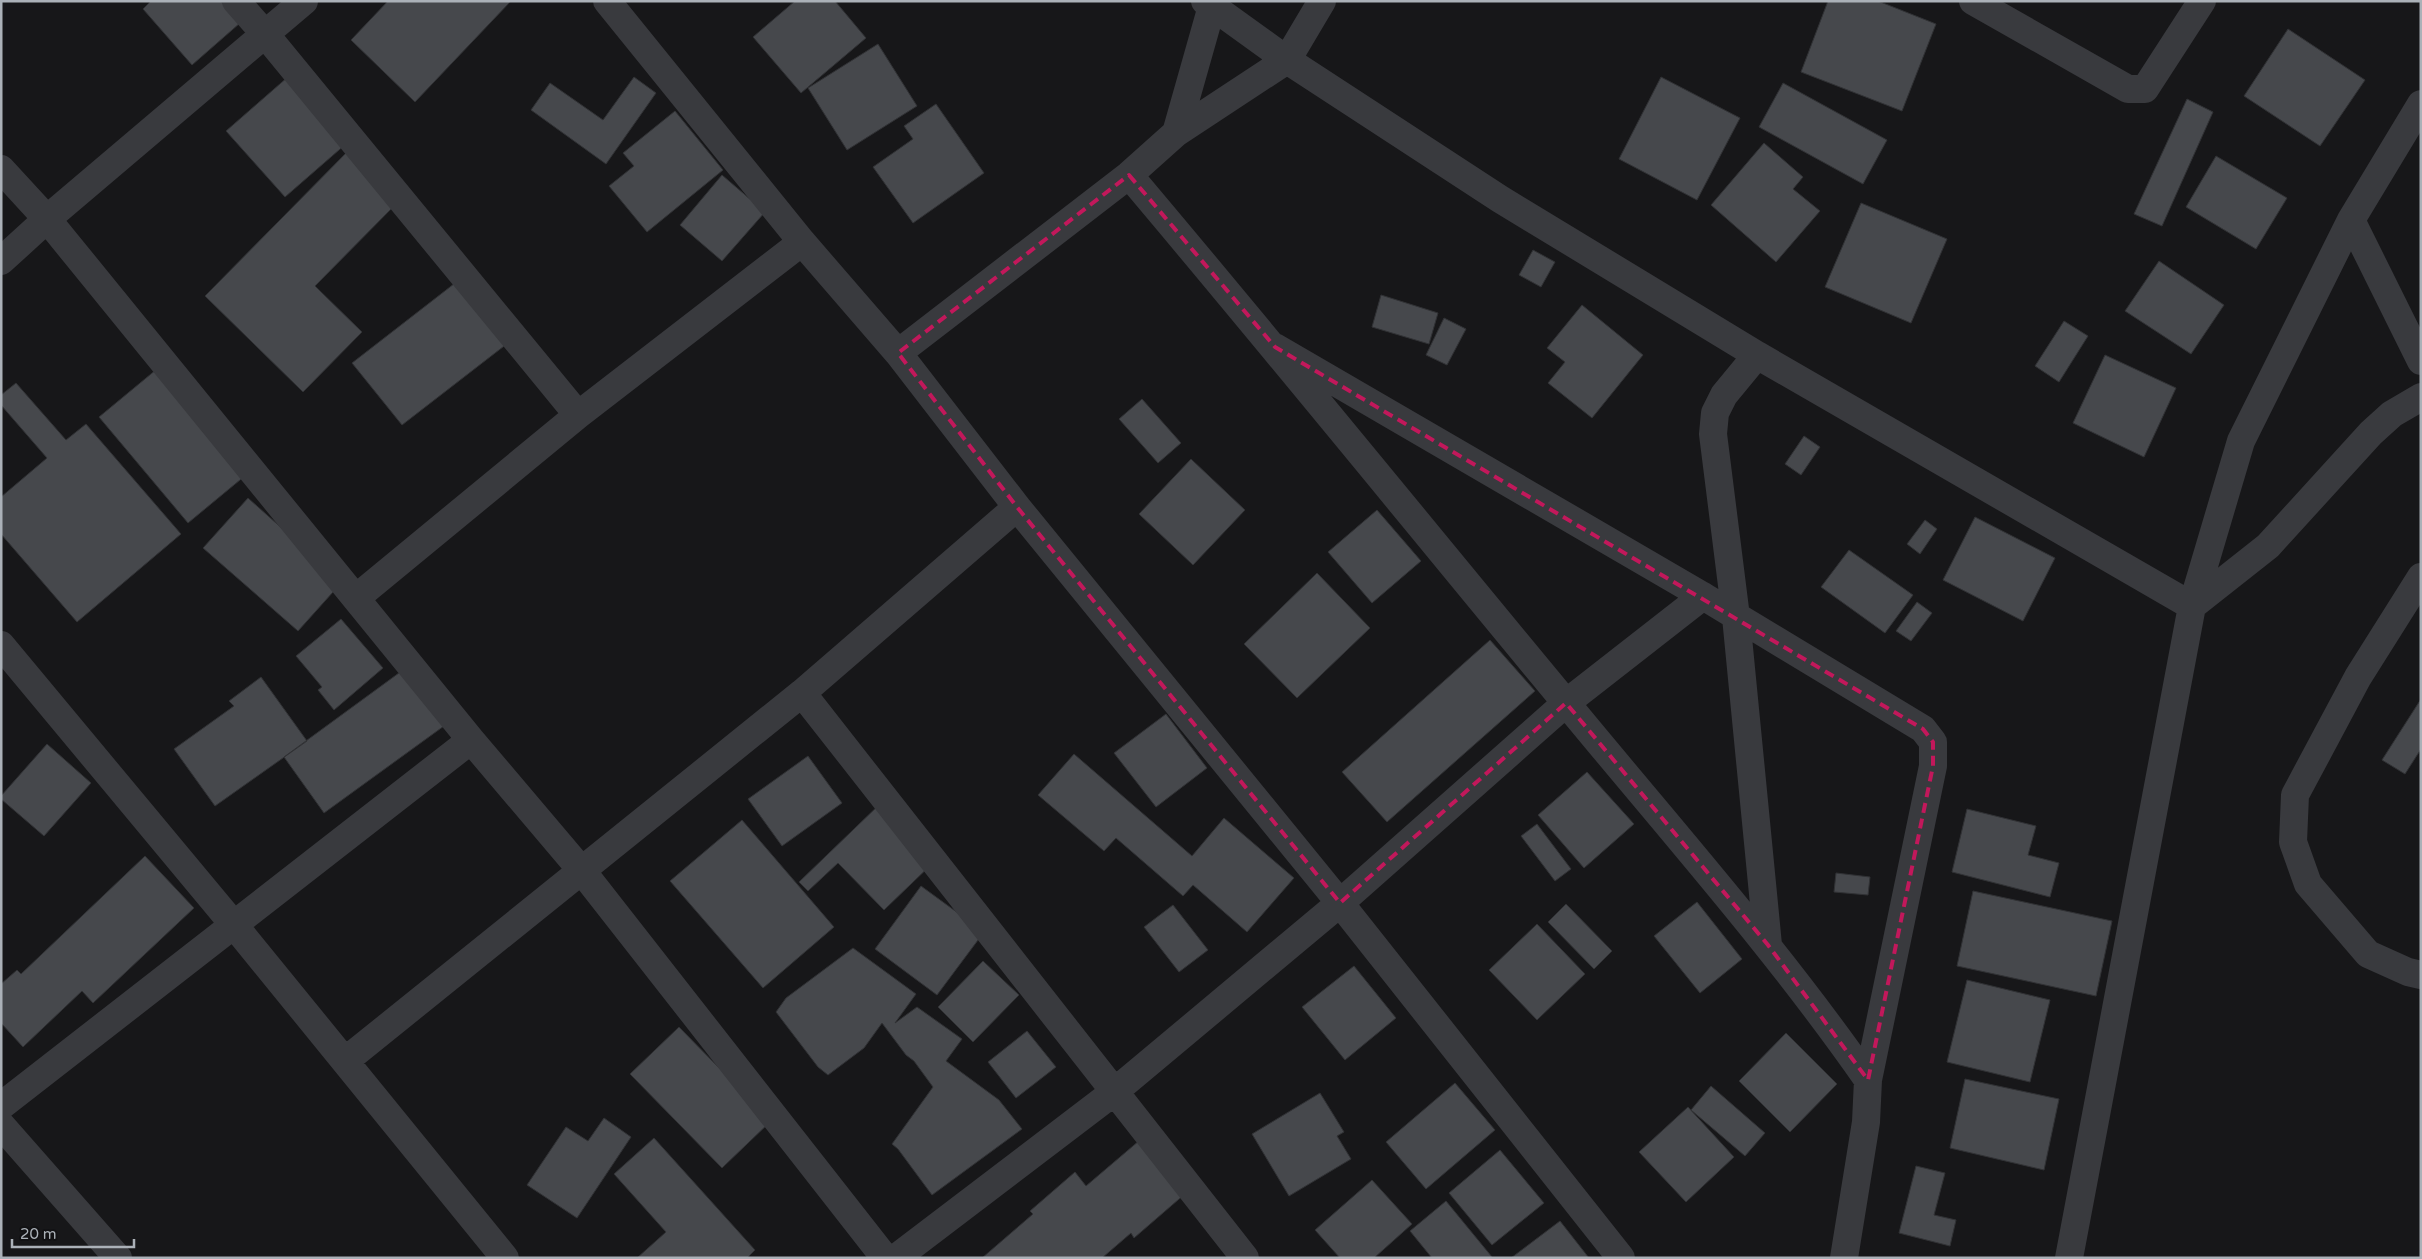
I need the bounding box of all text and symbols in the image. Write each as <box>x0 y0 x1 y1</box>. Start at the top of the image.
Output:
scale bar <box>12 1216 135 1248</box>
text: 20 m <box>20 1225 57 1243</box>

